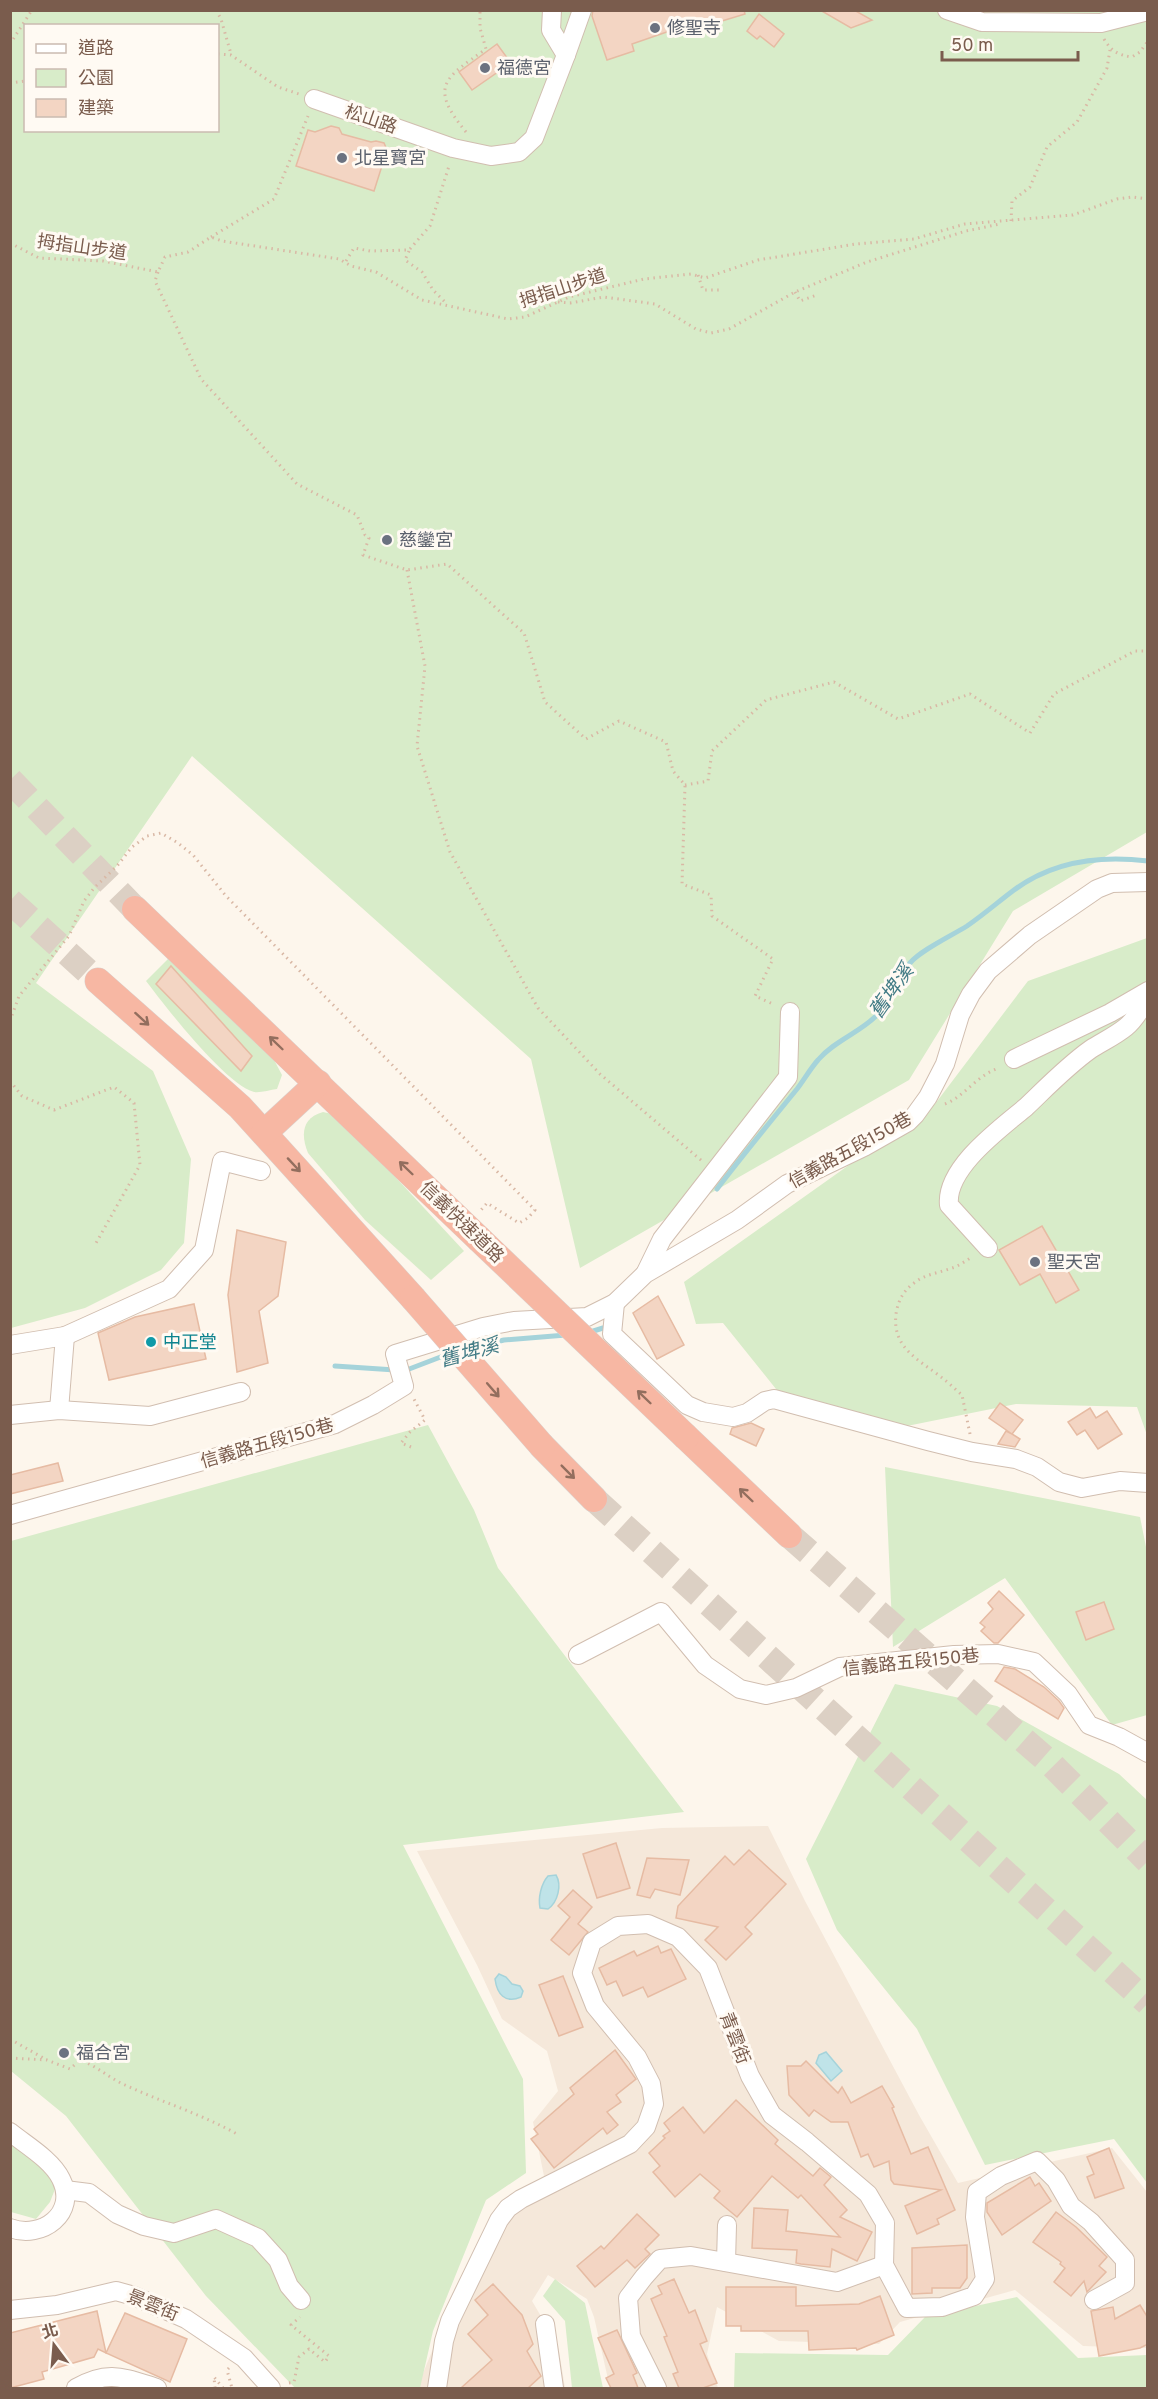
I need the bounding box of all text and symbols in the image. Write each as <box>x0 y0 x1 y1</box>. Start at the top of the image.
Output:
place label: 修聖寺 <box>667 18 721 41</box>
marker: 修聖寺 <box>648 21 662 35</box>
legend <box>24 24 219 132</box>
scale bar <box>942 24 1078 62</box>
text: 50 m <box>951 35 993 58</box>
text: 道路 <box>78 38 114 61</box>
place label: 福德宮 <box>497 58 551 81</box>
marker: 福德宮 <box>478 61 492 75</box>
text: 公園 <box>78 68 114 91</box>
text: 建築 <box>78 98 114 121</box>
street label: 松山路 <box>341 101 400 140</box>
place label: 北星寶宮 <box>354 148 426 171</box>
marker: 北星寶宮 <box>335 151 349 165</box>
street label: 拇指山步道 <box>36 231 128 266</box>
street label: 拇指山步道 <box>517 265 610 314</box>
place label: 慈鑾宮 <box>399 530 453 553</box>
marker: 慈鑾宮 <box>380 533 394 547</box>
water label: 舊埤溪 <box>865 958 922 1024</box>
one-way arrow <box>134 1012 149 1026</box>
one-way arrow <box>269 1036 284 1050</box>
street label: 信義路五段150巷 <box>785 1108 916 1195</box>
one-way arrow <box>287 1157 301 1172</box>
one-way arrow <box>399 1161 414 1175</box>
street label: 信義快速道路 <box>414 1177 508 1269</box>
place label: 聖天宮 <box>1047 1252 1101 1275</box>
marker: 聖天宮 <box>1028 1255 1042 1269</box>
place label: 中正堂 <box>163 1332 217 1355</box>
water label: 舊埤溪 <box>437 1333 505 1374</box>
marker: 中正堂 <box>144 1335 158 1349</box>
one-way arrow <box>486 1382 500 1397</box>
one-way arrow <box>637 1390 652 1404</box>
street label: 信義路五段150巷 <box>198 1414 337 1474</box>
one-way arrow <box>561 1465 576 1480</box>
one-way arrow <box>739 1488 754 1502</box>
street label: 信義路五段150巷 <box>842 1645 981 1682</box>
street label: 青雲街 <box>713 2009 754 2068</box>
place label: 福合宮 <box>76 2043 130 2066</box>
marker: 福合宮 <box>57 2046 71 2060</box>
street label: 景雲街 <box>123 2286 182 2327</box>
north arrow <box>24 2315 84 2375</box>
text: 北 <box>40 2321 61 2344</box>

